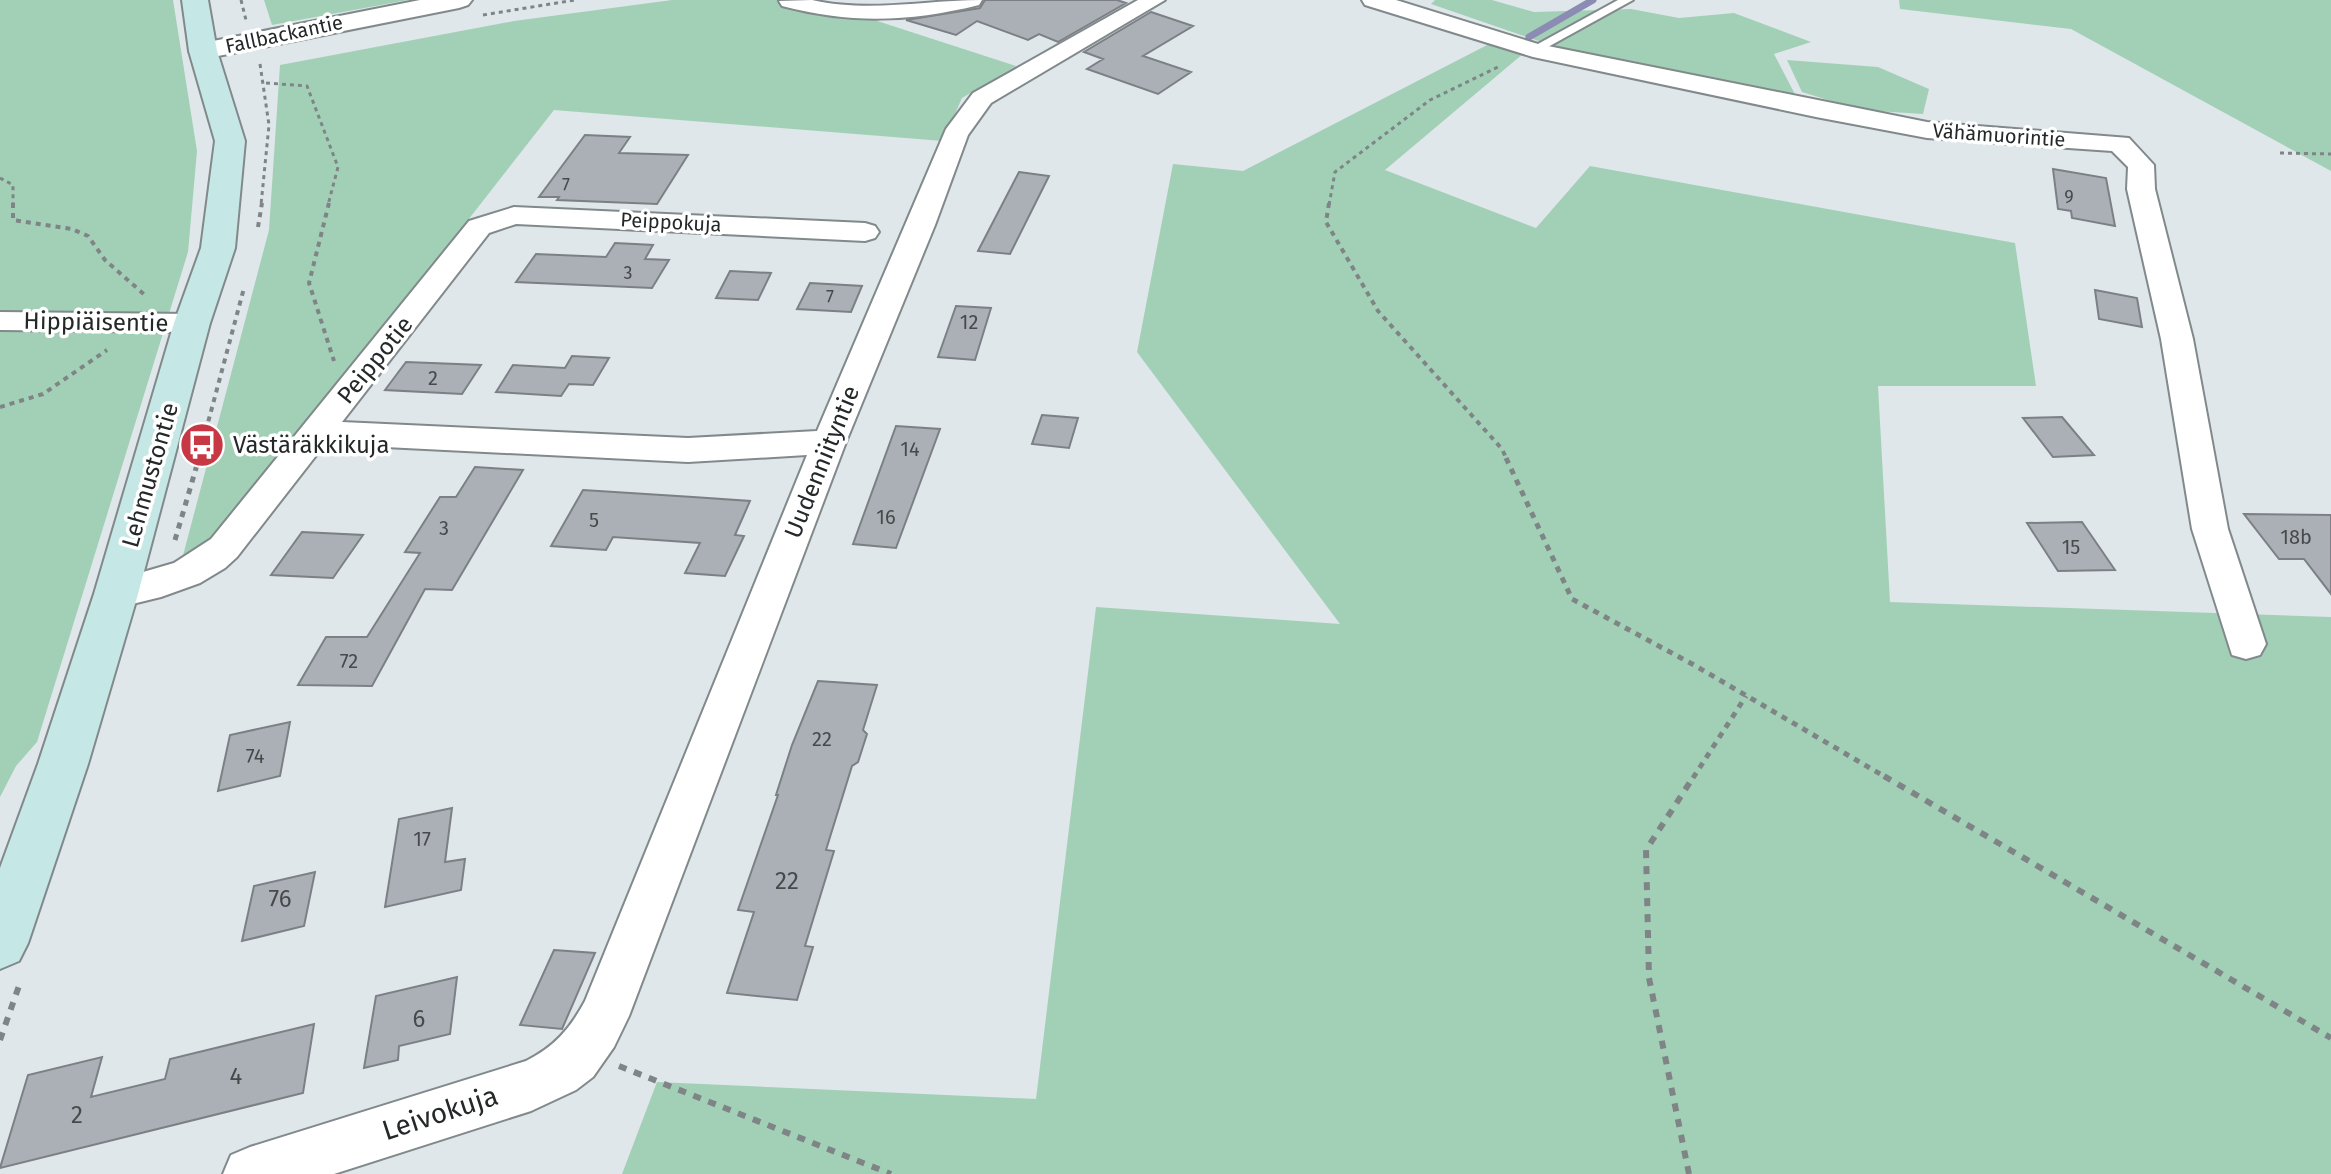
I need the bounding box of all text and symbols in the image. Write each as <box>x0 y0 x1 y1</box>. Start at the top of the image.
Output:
street label: Fallbackantie <box>223 10 345 58</box>
street label: Vähämuorintie <box>1932 118 2066 152</box>
house number: 7 <box>562 174 570 196</box>
house number: 9 <box>2064 186 2074 208</box>
street label: Peippokuja <box>620 207 722 237</box>
house number: 3 <box>624 262 632 284</box>
house number: 7 <box>826 286 834 308</box>
street label: Hippiäisentie <box>23 307 169 337</box>
house number: 12 <box>960 310 978 334</box>
street label: Peippotie <box>331 311 419 409</box>
house number: 2 <box>428 366 438 390</box>
street label: Uudenniityntie <box>779 382 865 542</box>
street label: Lehmustontie <box>116 399 184 551</box>
bus stop icon: Västäräkkikuja <box>178 421 226 469</box>
place label: Västäräkkikuja <box>233 431 390 459</box>
house number: 14 <box>900 437 920 461</box>
house number: 16 <box>876 505 896 529</box>
house number: 5 <box>589 508 599 532</box>
house number: 3 <box>439 516 449 540</box>
house number: 18b <box>2280 525 2312 549</box>
house number: 15 <box>2062 535 2080 559</box>
house number: 72 <box>340 649 358 673</box>
house number: 22 <box>812 727 832 751</box>
house number: 74 <box>246 744 265 768</box>
house number: 17 <box>413 827 431 851</box>
house number: 22 <box>775 867 799 895</box>
house number: 76 <box>269 885 291 913</box>
house number: 6 <box>413 1005 425 1033</box>
house number: 4 <box>230 1062 243 1090</box>
street label: Leivokuja <box>378 1079 502 1147</box>
house number: 2 <box>71 1101 83 1129</box>

